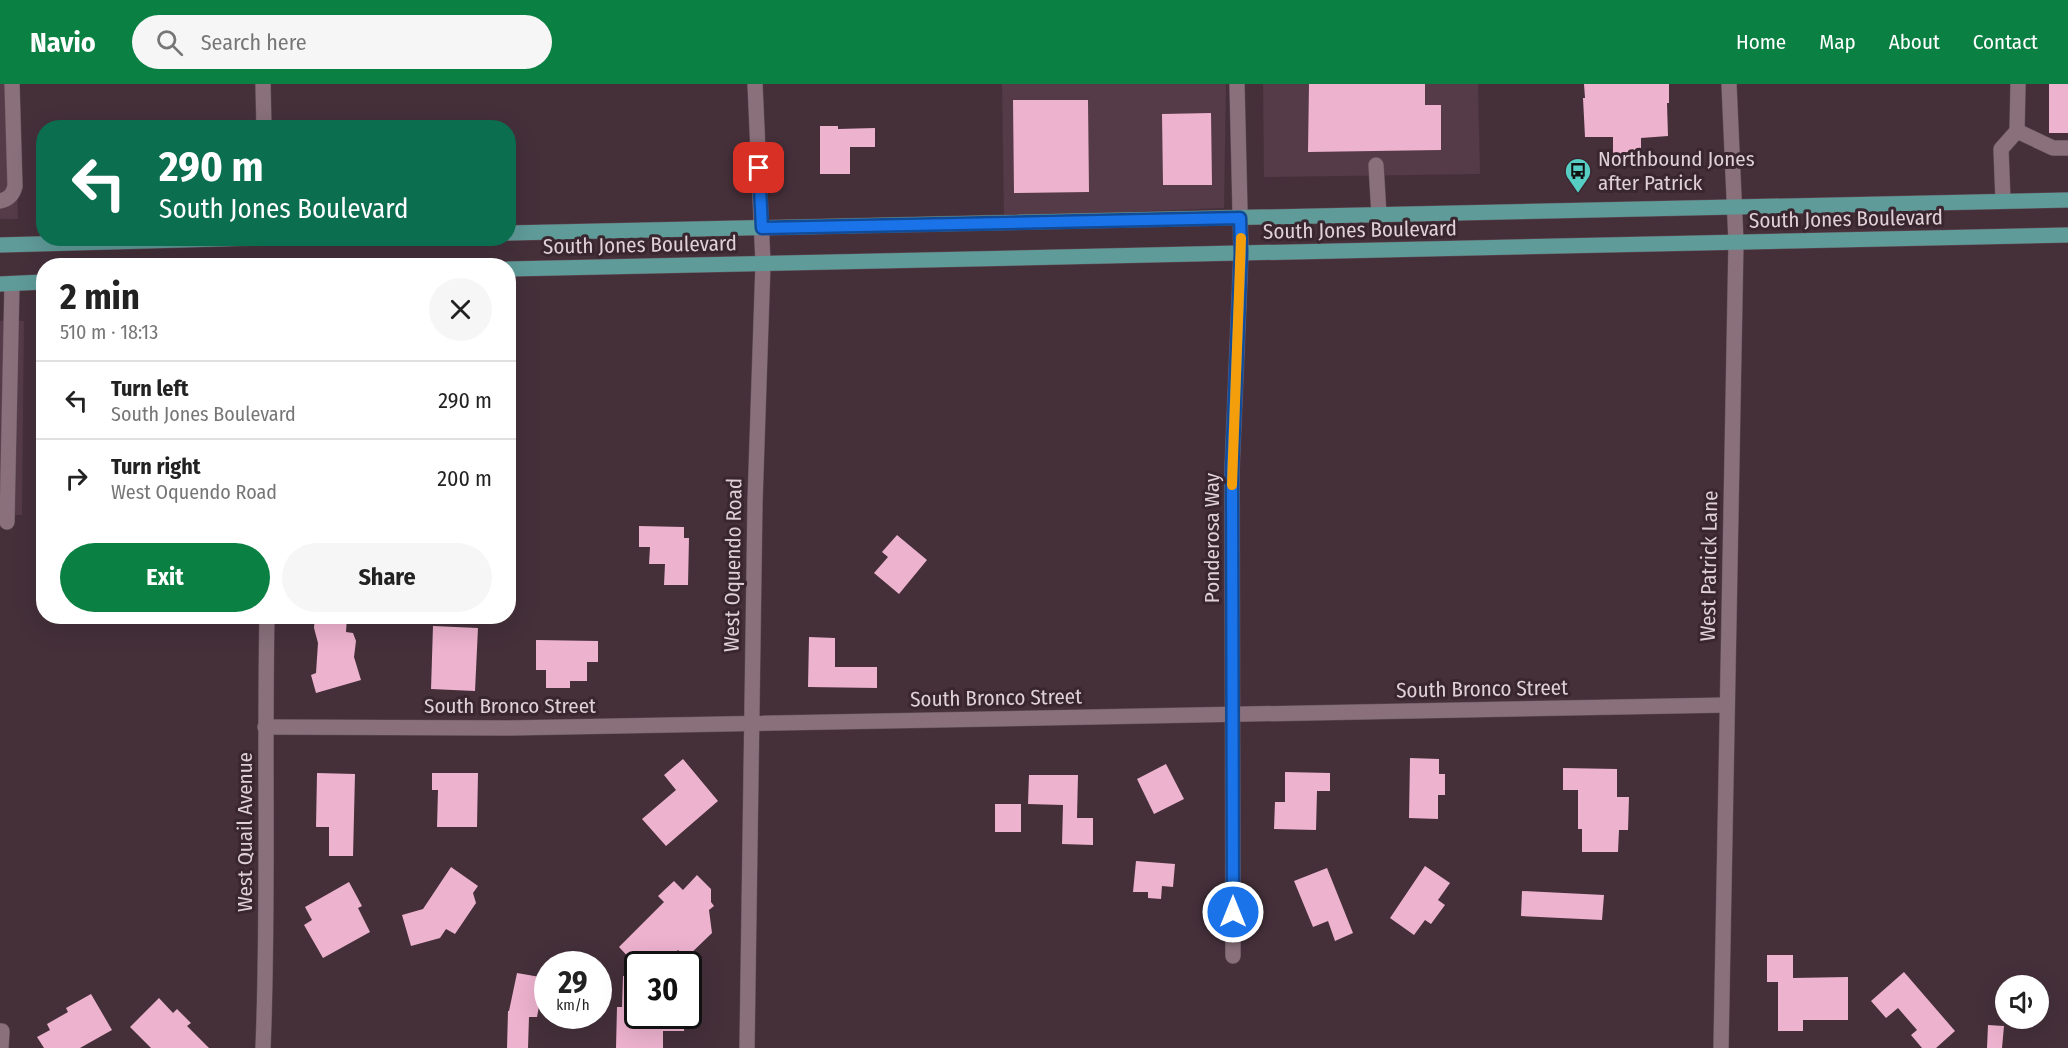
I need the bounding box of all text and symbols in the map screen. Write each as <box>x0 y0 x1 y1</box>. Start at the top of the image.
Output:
search box <box>132 15 552 69</box>
text: Navio <box>30 26 96 59</box>
icon: search <box>153 26 186 59</box>
text: Search here <box>201 29 307 56</box>
text: Home <box>1736 29 1786 55</box>
text: Map <box>1819 29 1856 55</box>
text: About <box>1889 29 1940 55</box>
text: Contact <box>1973 29 2038 55</box>
text: 290 m <box>159 142 264 192</box>
pin <box>733 142 784 193</box>
icon: left <box>60 144 138 222</box>
place label: Northbound Jones after Patrick <box>1598 146 1755 196</box>
icon: arrive <box>742 151 775 184</box>
bus stop icon: Northbound Jones after Patrick <box>1563 156 1593 194</box>
text: South Jones Boulevard <box>159 193 408 225</box>
street label: South Jones Boulevard <box>1749 204 1943 234</box>
street label: South Jones Boulevard <box>1263 215 1457 245</box>
street label: South Jones Boulevard <box>543 230 737 260</box>
text: 2 min <box>60 275 140 319</box>
button: close <box>429 278 492 341</box>
text: 510 m · 18:13 <box>60 320 158 344</box>
text: Turn left <box>111 375 189 402</box>
icon: left <box>60 384 93 417</box>
text: 290 m <box>438 387 492 414</box>
text: South Jones Boulevard <box>111 402 296 426</box>
text: Turn right <box>111 453 200 480</box>
icon: right <box>60 462 93 495</box>
text: 200 m <box>437 465 492 492</box>
street label: Ponderosa Way <box>1199 472 1225 603</box>
street label: West Oquendo Road <box>718 478 748 652</box>
text: West Oquendo Road <box>111 480 277 504</box>
street label: West Patrick Lane <box>1695 490 1723 642</box>
button: Exit <box>60 543 270 612</box>
button: Share <box>282 543 492 612</box>
street label: South Bronco Street <box>1396 675 1568 703</box>
street label: South Bronco Street <box>910 684 1082 712</box>
street label: South Bronco Street <box>424 693 596 719</box>
street label: West Quail Avenue <box>232 752 258 912</box>
position arrow <box>1201 880 1265 944</box>
speed limit sign: 30 <box>624 951 702 1029</box>
text: 29 <box>558 965 588 1001</box>
map controls <box>1995 975 2049 1029</box>
button: sound <box>1995 975 2049 1029</box>
text: km/h <box>556 996 590 1014</box>

